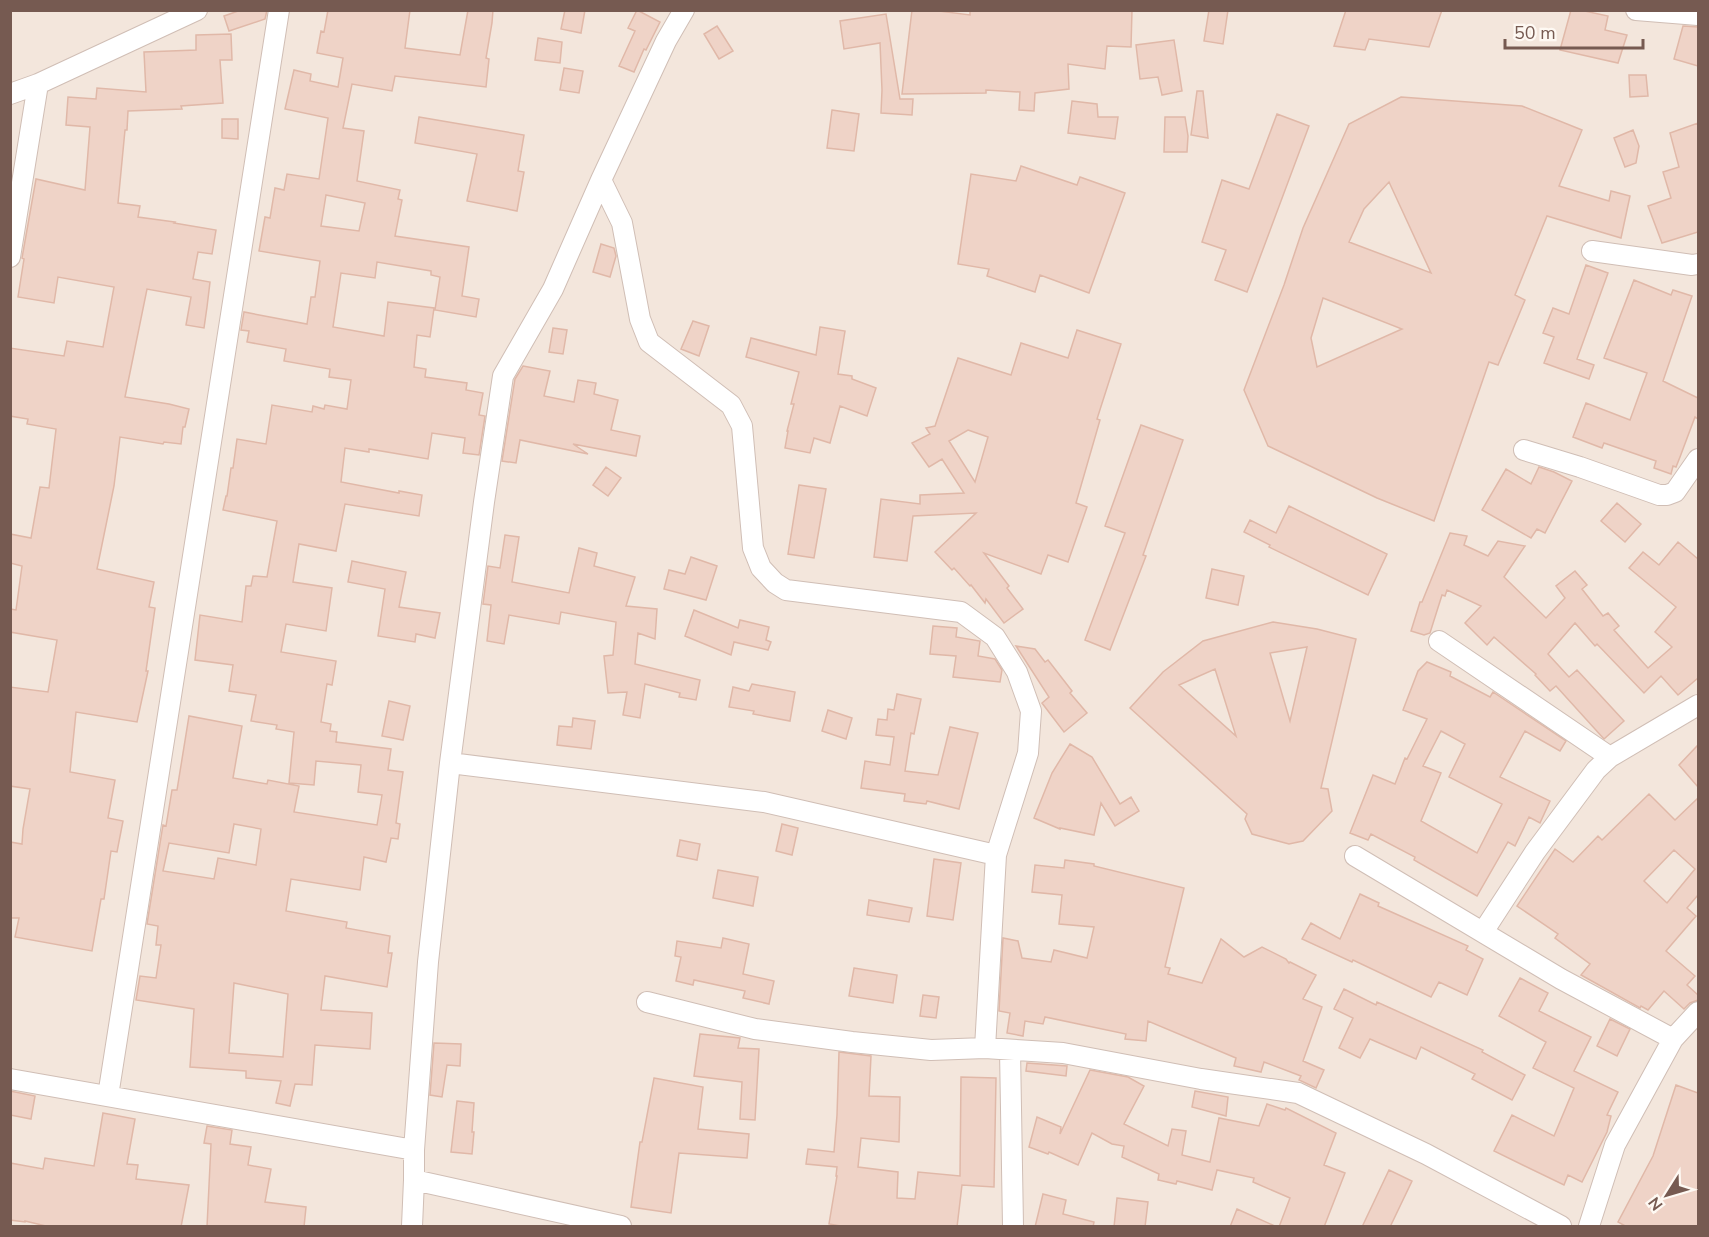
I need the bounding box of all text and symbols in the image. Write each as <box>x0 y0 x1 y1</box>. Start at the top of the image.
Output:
scale bar <box>1505 12 1643 50</box>
text: 50 m <box>1514 21 1556 45</box>
north arrow <box>1637 1165 1697 1225</box>
text: N <box>1643 1192 1668 1215</box>

